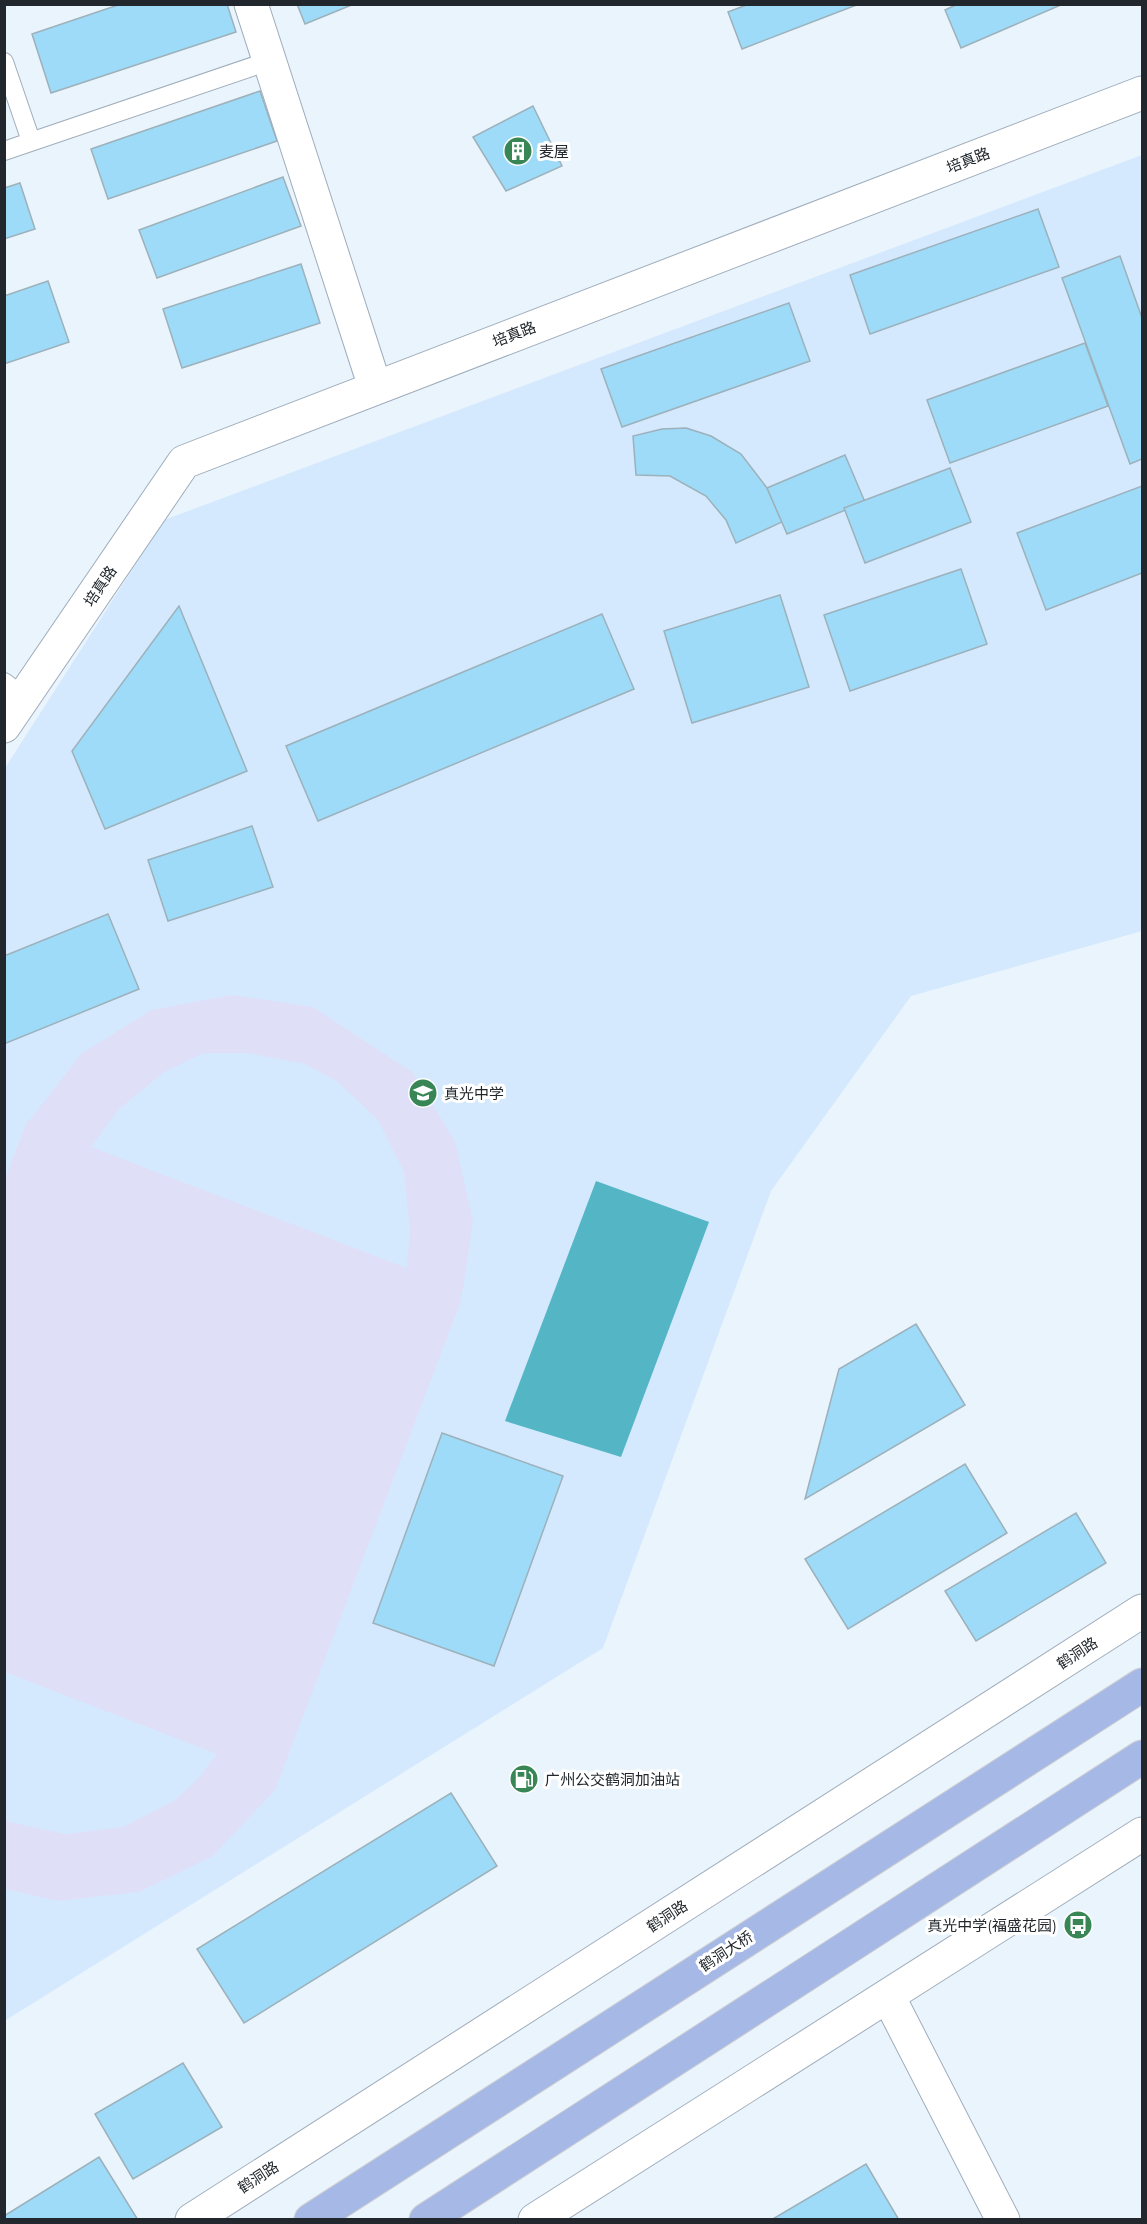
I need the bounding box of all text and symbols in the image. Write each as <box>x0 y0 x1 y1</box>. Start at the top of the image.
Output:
building icon: 麦屋 <box>502 135 534 167</box>
place label: 麦屋 <box>539 142 569 161</box>
street label: 培真路 <box>944 143 992 177</box>
street label: 培真路 <box>490 317 538 351</box>
street label: 培真路 <box>80 562 120 610</box>
school or university icon: 真光中学 <box>407 1077 439 1109</box>
place label: 真光中学 <box>444 1084 504 1103</box>
street label: 鹤洞路 <box>1053 1633 1101 1673</box>
fuel station icon: 广州公交鹤洞加油站 <box>508 1763 540 1795</box>
place label: 广州公交鹤洞加油站 <box>545 1770 680 1789</box>
street label: 鹤洞路 <box>643 1896 691 1936</box>
bus stop icon: 真光中学(福盛花园) <box>1062 1909 1094 1941</box>
place label: 真光中学(福盛花园) <box>927 1916 1057 1935</box>
street label: 鹤洞大桥 <box>696 1927 756 1975</box>
street label: 鹤洞路 <box>234 2157 282 2197</box>

